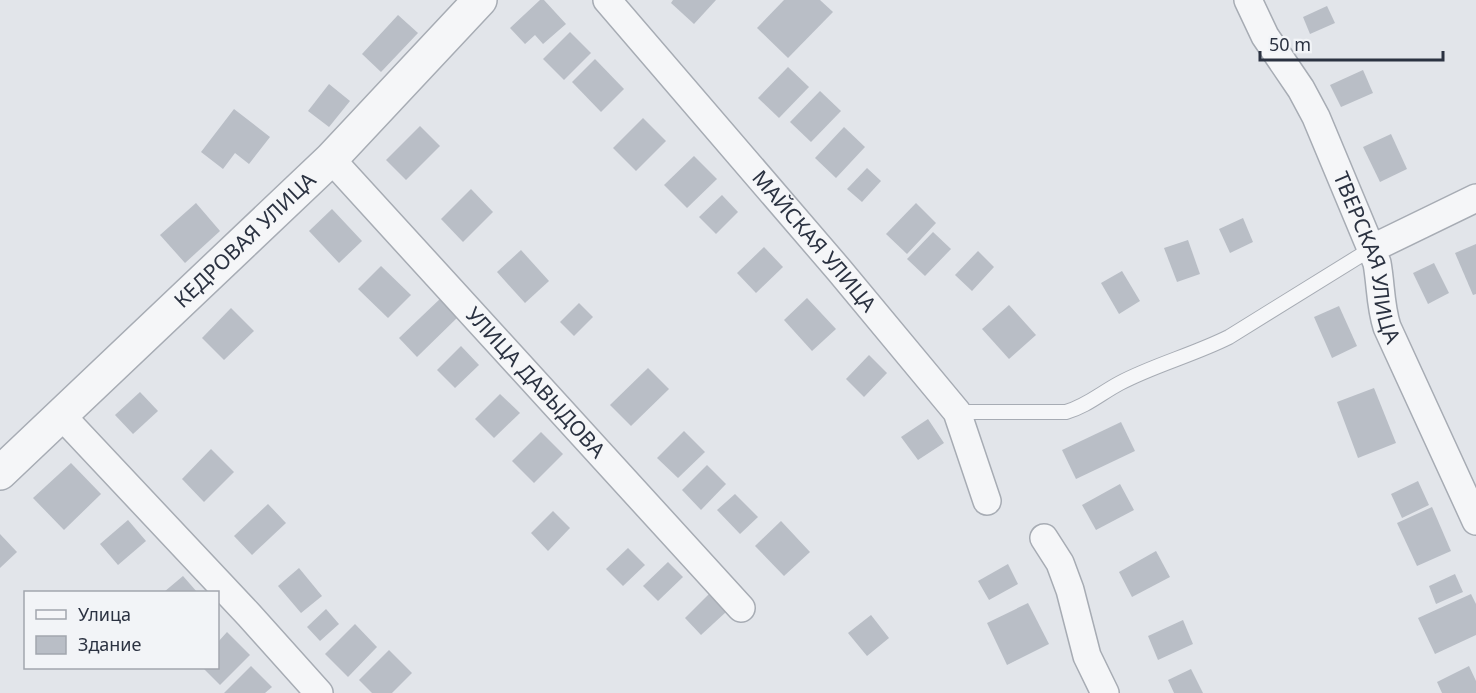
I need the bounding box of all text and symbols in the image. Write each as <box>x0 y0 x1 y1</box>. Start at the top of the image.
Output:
scale bar <box>1260 24 1443 62</box>
text: 50 m <box>1269 32 1311 56</box>
street label: МАЙСКАЯ УЛИЦА <box>746 164 883 318</box>
street label: КЕДРОВАЯ УЛИЦА <box>168 165 322 314</box>
street label: ТВЕРСКАЯ УЛИЦА <box>1327 167 1408 348</box>
street label: УЛИЦА ДАВЫДОВА <box>460 301 612 464</box>
legend <box>24 591 219 669</box>
text: Улица <box>78 602 131 626</box>
text: Здание <box>78 632 142 656</box>

